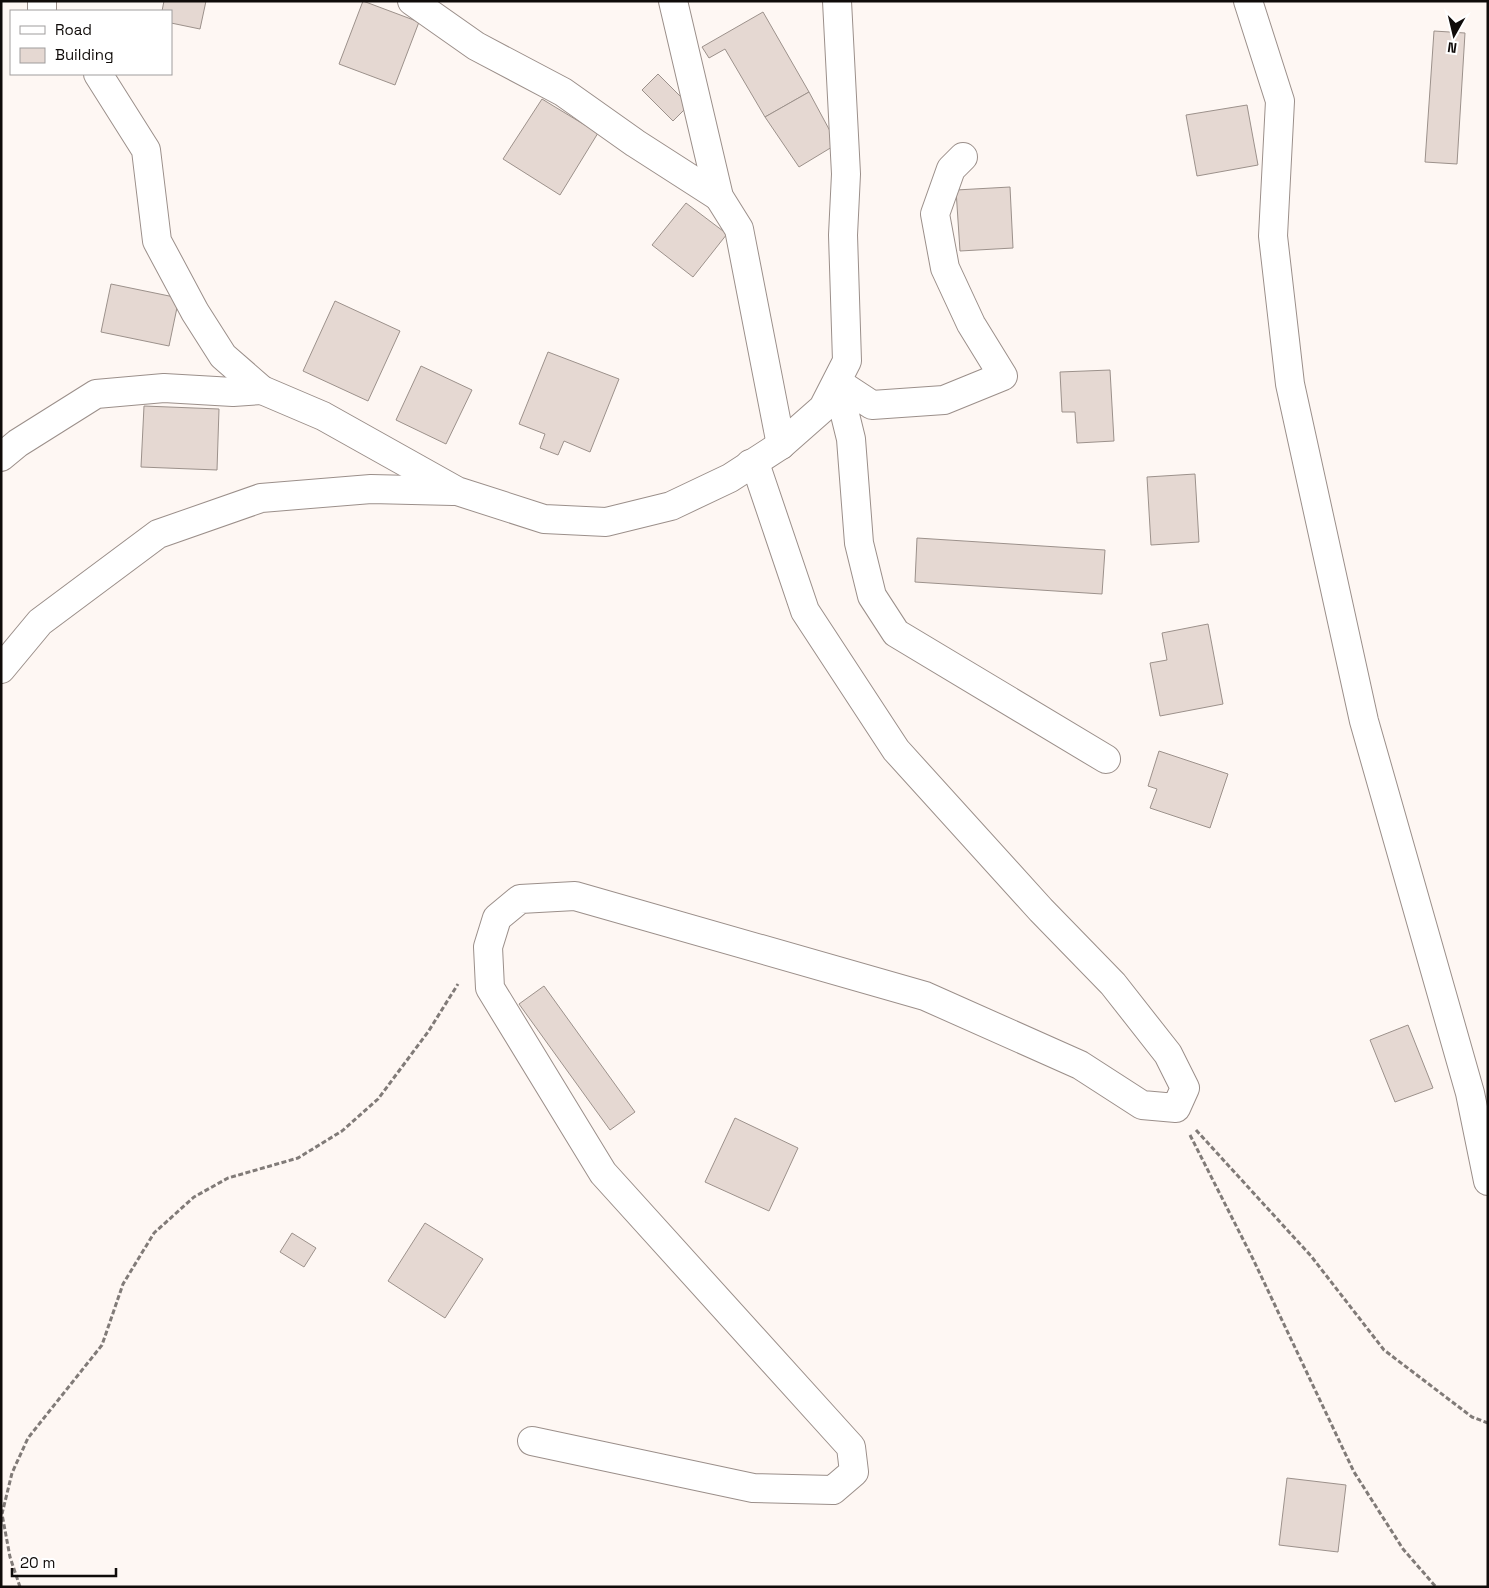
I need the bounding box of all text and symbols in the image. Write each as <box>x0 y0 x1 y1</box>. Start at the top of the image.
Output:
legend <box>10 10 172 75</box>
north arrow <box>1429 10 1479 60</box>
text: Road <box>55 20 92 39</box>
text: N <box>1446 38 1458 57</box>
text: Building <box>55 45 114 64</box>
scale bar <box>12 1546 116 1578</box>
text: 20 m <box>20 1553 55 1572</box>

